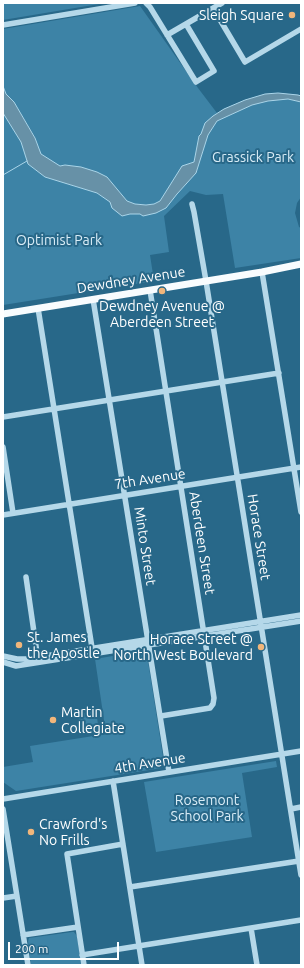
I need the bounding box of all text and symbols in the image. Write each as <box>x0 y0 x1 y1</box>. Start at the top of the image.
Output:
place label: Sleigh Square <box>199 7 284 23</box>
marker: Sleigh Square <box>287 10 297 20</box>
park label: Grassick Park <box>212 149 294 165</box>
park label: Optimist Park <box>16 232 102 248</box>
street label: Dewdney Avenue <box>76 263 186 297</box>
marker: Dewdney Avenue @ Aberdeen Street <box>157 286 167 296</box>
place label: Dewdney Avenue @ Aberdeen Street <box>99 298 225 330</box>
street label: 7th Avenue <box>113 465 187 493</box>
street label: Aberdeen Street <box>186 490 218 596</box>
street label: Horace Street <box>244 493 274 581</box>
street label: Minto Street <box>130 505 160 587</box>
place label: St. James the Apostle <box>27 629 100 662</box>
place label: Horace Street @ North West Boulevard <box>114 631 253 664</box>
marker: St. James the Apostle <box>14 640 24 650</box>
marker: Horace Street @ North West Boulevard <box>256 642 266 652</box>
place label: Martin Collegiate <box>61 704 125 736</box>
marker: Martin Collegiate <box>48 715 58 725</box>
street label: 4th Avenue <box>113 749 187 777</box>
park label: Rosemont School Park <box>171 792 243 824</box>
place label: Crawford's No Frills <box>39 816 107 848</box>
marker: Crawford's No Frills <box>26 827 36 837</box>
scale bar <box>10 934 121 960</box>
text: 200 m <box>15 942 48 955</box>

